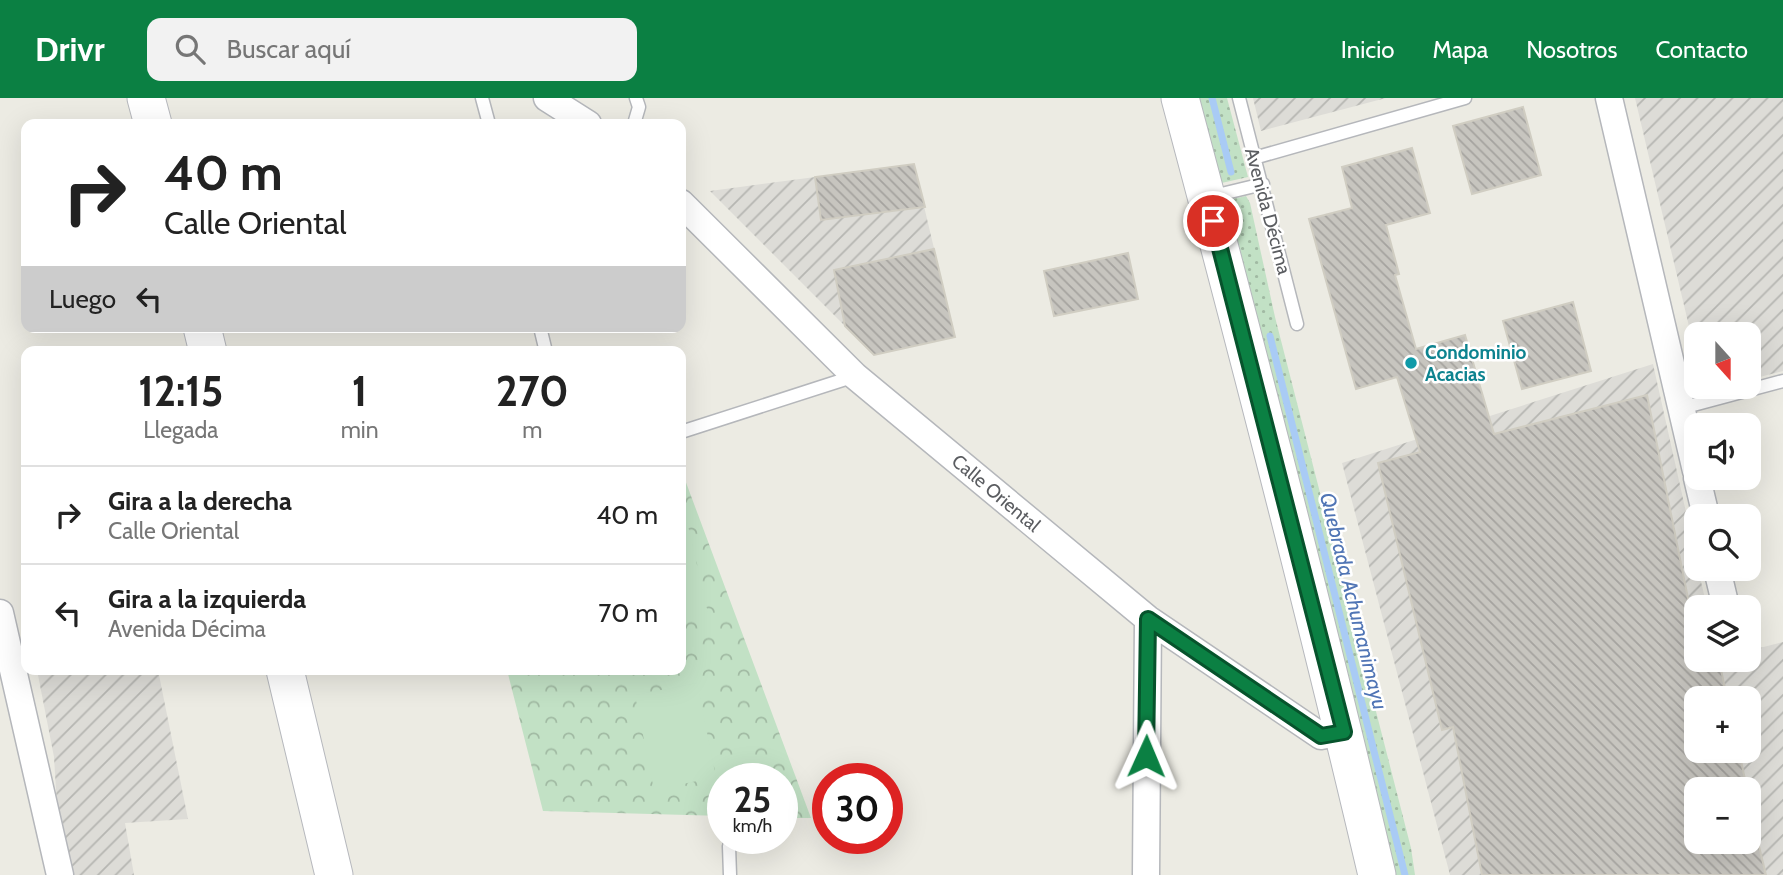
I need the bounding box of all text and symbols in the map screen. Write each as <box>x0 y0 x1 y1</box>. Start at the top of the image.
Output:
search box <box>147 18 637 81</box>
text: Drivr <box>35 29 105 69</box>
icon: search <box>171 30 209 68</box>
text: Buscar aquí <box>227 33 351 65</box>
text: Inicio <box>1341 35 1394 64</box>
text: Mapa <box>1432 35 1488 64</box>
text: Nosotros <box>1526 35 1617 64</box>
text: Contacto <box>1655 35 1748 64</box>
text: 40 m <box>164 143 283 202</box>
street label: Avenida Décima <box>1240 145 1296 277</box>
icon: right <box>49 147 140 238</box>
pin <box>1183 191 1243 251</box>
icon: arrive <box>1194 202 1232 240</box>
text: Calle Oriental <box>164 203 347 242</box>
icon: left <box>130 280 168 318</box>
text: Luego <box>49 283 116 315</box>
north arrow <box>1684 322 1760 399</box>
map controls <box>1684 322 1761 854</box>
place label: Condominio Acacias <box>1425 341 1526 386</box>
marker: Condominio Acacias <box>1403 355 1419 371</box>
text: 12:15 <box>138 365 223 417</box>
text: 1 <box>352 365 367 417</box>
text: 270 <box>496 365 569 417</box>
button: sound <box>1684 413 1761 490</box>
text: Llegada <box>143 416 218 444</box>
text: min <box>341 416 379 444</box>
text: m <box>522 416 542 444</box>
street label: Calle Oriental <box>947 449 1045 537</box>
text: Gira a la derecha <box>108 485 292 517</box>
water label: Quebrada Achumanimayu <box>1315 490 1393 712</box>
icon: right <box>49 496 87 534</box>
text: 40 m <box>596 499 658 531</box>
button: search <box>1684 504 1761 581</box>
text: Calle Oriental <box>108 517 239 545</box>
text: Gira a la izquierda <box>108 583 306 615</box>
icon: left <box>49 594 87 632</box>
button: layers <box>1684 595 1761 672</box>
text: 70 m <box>598 597 658 629</box>
text: Avenida Décima <box>108 615 266 643</box>
button: + <box>1684 686 1761 763</box>
position arrow <box>1109 719 1183 793</box>
speed limit sign: 30 <box>812 763 903 854</box>
button: − <box>1684 777 1761 854</box>
text: 25 <box>734 778 771 821</box>
text: km/h <box>733 815 772 837</box>

